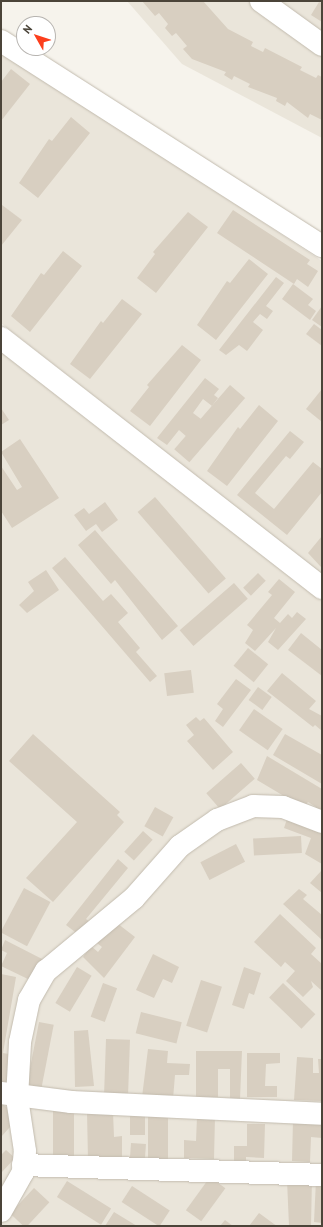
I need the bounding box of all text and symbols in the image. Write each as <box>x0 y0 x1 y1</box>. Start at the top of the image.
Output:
north arrow <box>16 16 56 56</box>
text: N <box>20 22 35 36</box>

